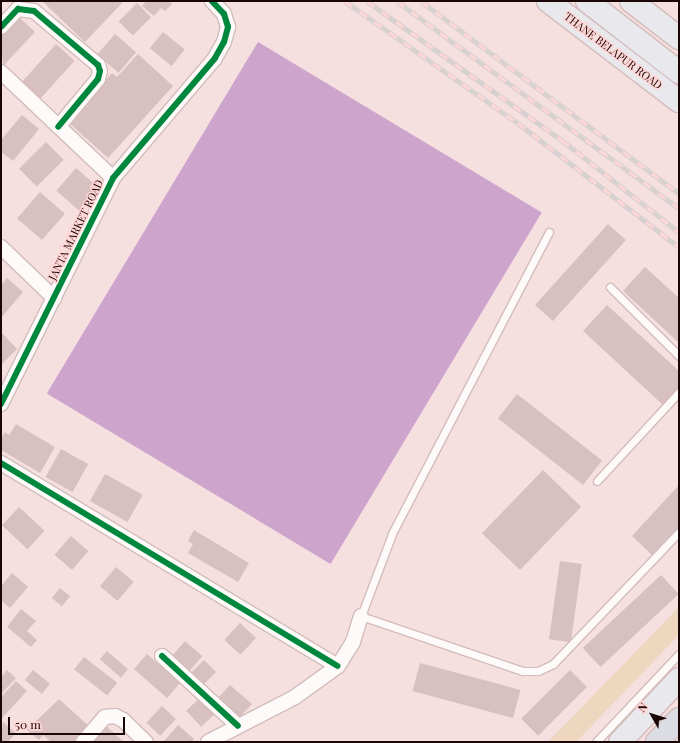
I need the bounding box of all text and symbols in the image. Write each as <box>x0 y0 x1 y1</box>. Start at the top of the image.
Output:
street label: THANE BELAPUR ROAD <box>561 10 665 92</box>
street label: JANTA MARKET ROAD <box>46 177 106 283</box>
north arrow <box>632 695 672 735</box>
text: N <box>634 699 651 715</box>
scale bar <box>10 709 127 735</box>
text: 50 m <box>15 716 41 732</box>

